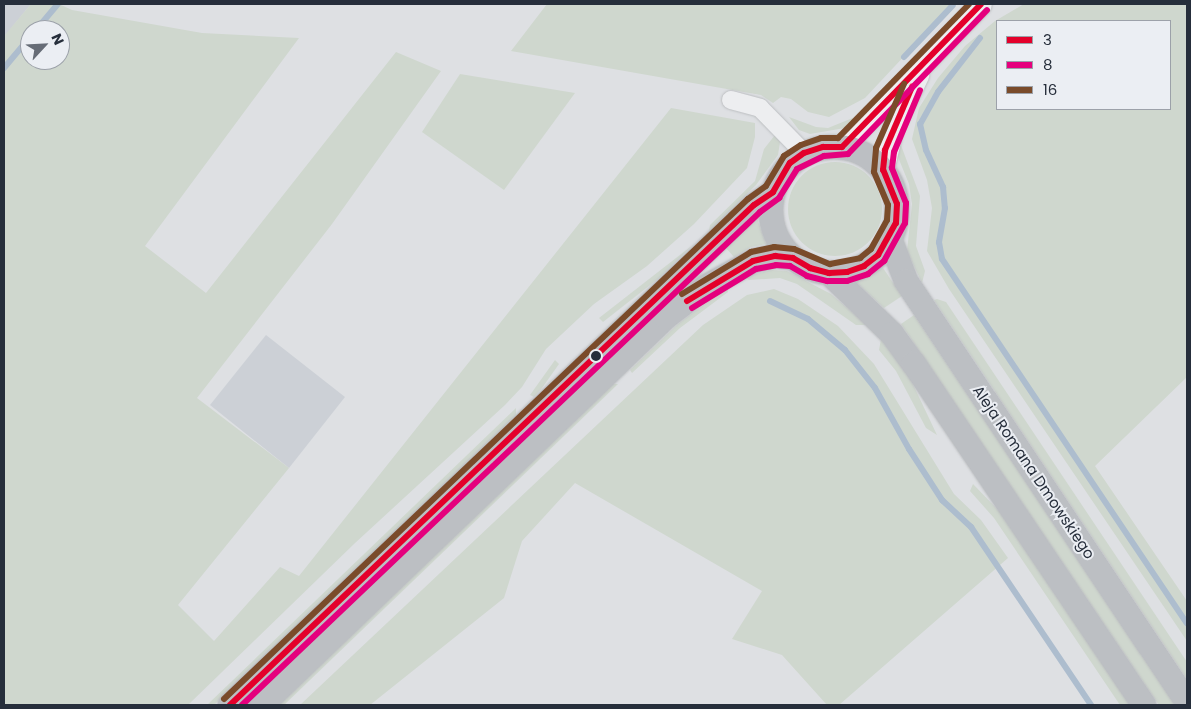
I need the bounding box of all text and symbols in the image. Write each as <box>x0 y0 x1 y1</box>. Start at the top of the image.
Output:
north arrow <box>20 20 70 70</box>
legend <box>996 20 1171 110</box>
text: 3 <box>1043 29 1052 50</box>
text: N <box>46 30 69 48</box>
text: 8 <box>1043 54 1052 75</box>
text: 16 <box>1043 79 1057 100</box>
unlabelled marker <box>591 351 601 361</box>
street label: Aleja Romana Dmowskiego <box>969 382 1099 562</box>

